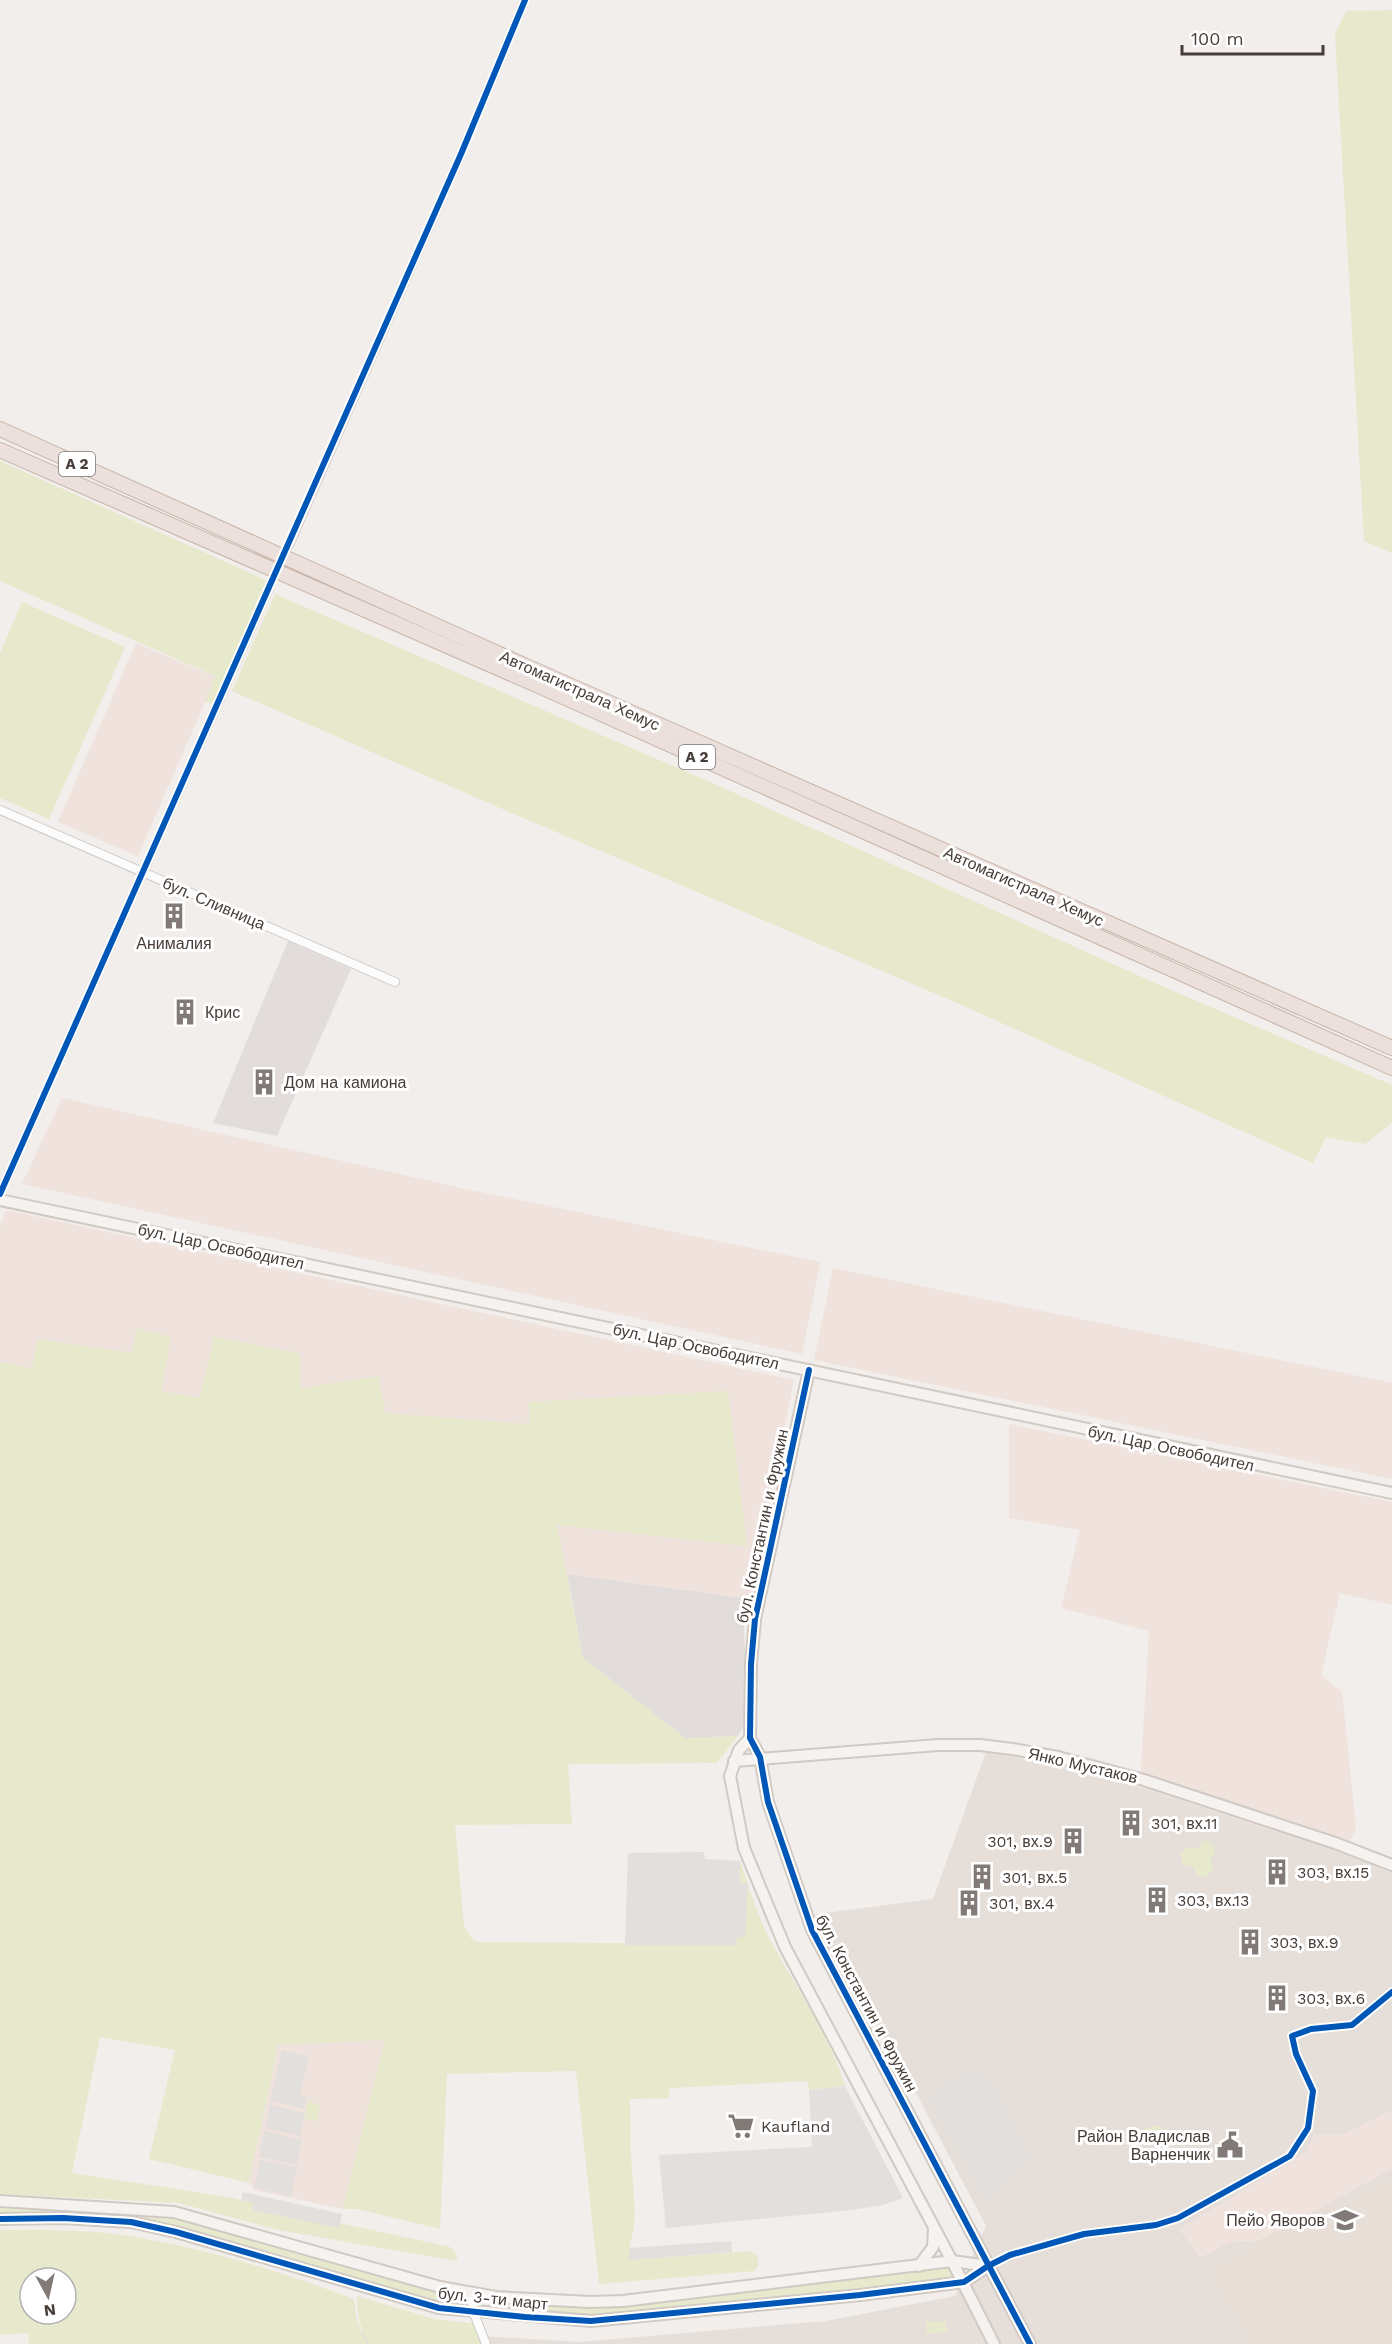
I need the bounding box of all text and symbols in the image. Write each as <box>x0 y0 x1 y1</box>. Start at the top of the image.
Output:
scale bar <box>1182 18 1323 56</box>
text: 100 m <box>1191 28 1244 49</box>
road number: A 2 <box>59 452 95 476</box>
street label: Автомагистрала Хемус <box>497 647 663 734</box>
road number: A 2 <box>679 745 715 769</box>
street label: Автомагистрала Хемус <box>941 843 1107 930</box>
street label: бул. Сливница <box>160 873 268 934</box>
building icon: Анималия <box>159 901 189 931</box>
place label: Анималия <box>136 934 212 953</box>
building icon: Крис <box>170 997 200 1027</box>
place label: Крис <box>205 1003 240 1022</box>
building icon: Дом на камиона <box>249 1067 279 1097</box>
place label: Дом на камиона <box>284 1073 406 1092</box>
street label: бул. Цар Освободител <box>136 1220 306 1273</box>
street label: бул. Цар Освободител <box>611 1320 781 1373</box>
street label: бул. Цар Освободител <box>1086 1422 1256 1475</box>
street label: бул. Константин и Фружин <box>733 1427 792 1625</box>
street label: Янко Мустаков <box>1026 1744 1140 1787</box>
building icon: 301, вх.11 <box>1116 1808 1146 1838</box>
place label: 301, вх.11 <box>1151 1814 1218 1833</box>
building icon: 301, вх.9 <box>1058 1826 1088 1856</box>
place label: 301, вх.9 <box>987 1832 1053 1851</box>
building icon: 303, вх.15 <box>1262 1857 1292 1887</box>
building icon: 301, вх.5 <box>967 1862 997 1892</box>
place label: 303, вх.15 <box>1297 1863 1369 1882</box>
place label: 301, вх.5 <box>1002 1868 1067 1887</box>
building icon: 303, вх.13 <box>1142 1885 1172 1915</box>
building icon: 301, вх.4 <box>954 1888 984 1918</box>
place label: 303, вх.13 <box>1177 1891 1249 1910</box>
place label: 301, вх.4 <box>989 1894 1055 1913</box>
street label: бул. Константин и Фружин <box>812 1911 921 2095</box>
building icon: 303, вх.9 <box>1235 1927 1265 1957</box>
place label: 303, вх.9 <box>1270 1933 1339 1952</box>
building icon: 303, вх.6 <box>1262 1983 1292 2013</box>
place label: 303, вх.6 <box>1297 1989 1365 2008</box>
supermarket icon: Kaufland <box>726 2111 756 2141</box>
place label: Kaufland <box>761 2117 830 2136</box>
place label: Район Владислав Варненчик <box>1077 2127 1211 2164</box>
public building icon: Район Владислав Варненчик <box>1215 2130 1245 2160</box>
school or university icon: Пейо Яворов <box>1330 2205 1360 2235</box>
place label: Пейо Яворов <box>1226 2211 1325 2230</box>
north arrow <box>18 2266 78 2326</box>
street label: бул. 3-ти март <box>437 2283 550 2314</box>
text: N <box>43 2300 57 2321</box>

